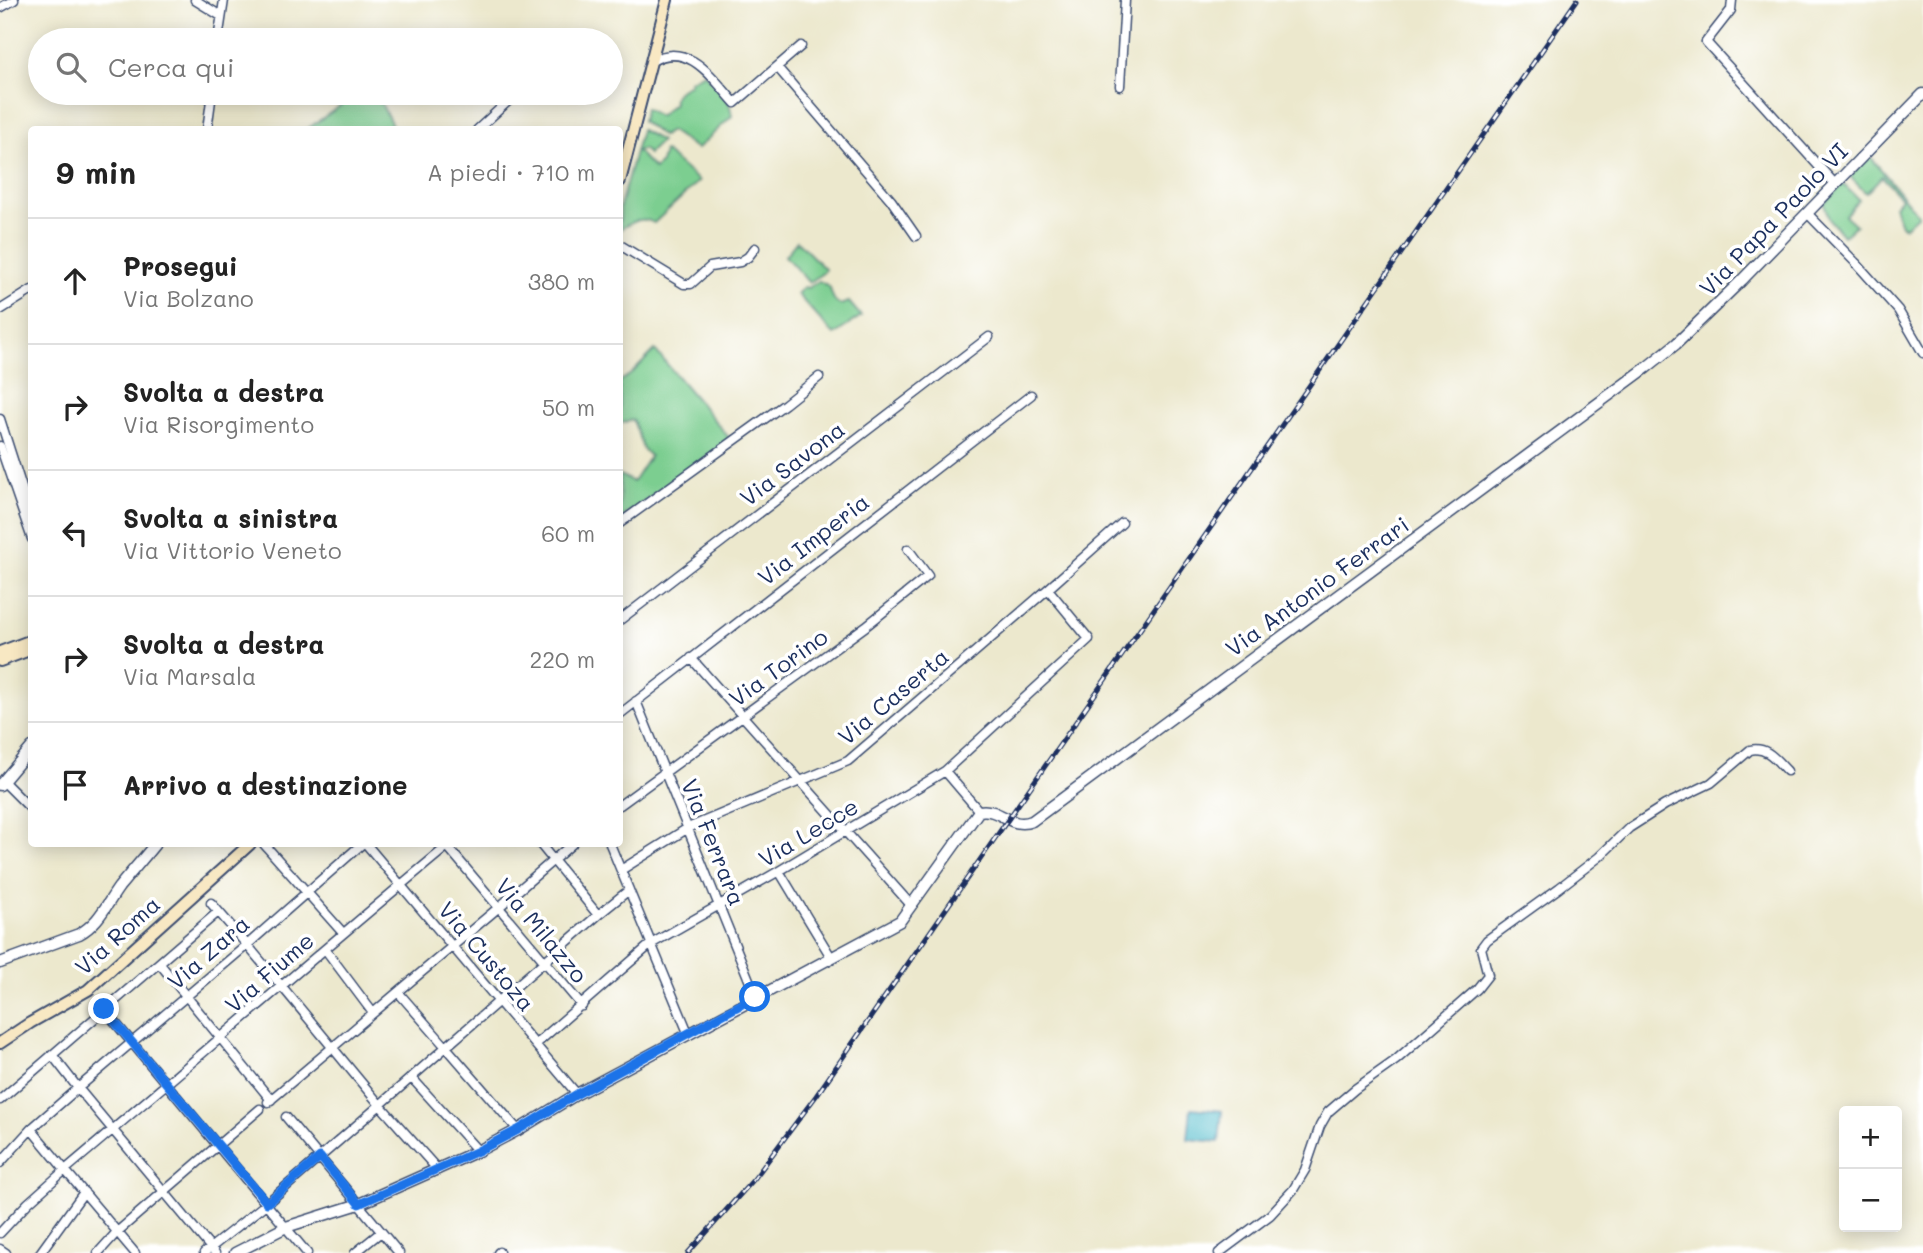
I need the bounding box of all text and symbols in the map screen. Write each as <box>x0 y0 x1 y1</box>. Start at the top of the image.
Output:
search box <box>28 28 623 105</box>
icon: search <box>52 48 90 86</box>
text: Cerca qui <box>108 50 234 84</box>
street label: Via Papa Paolo VI <box>1692 136 1854 302</box>
text: 9 min <box>56 152 136 192</box>
text: A piedi · 710 m <box>427 157 595 187</box>
text: Prosegui <box>123 249 238 283</box>
icon: ahead <box>56 262 94 300</box>
text: 380 m <box>528 266 595 296</box>
text: Via Bolzano <box>123 283 254 313</box>
text: Svolta a destra <box>123 375 324 409</box>
icon: right <box>56 388 94 426</box>
text: 50 m <box>542 392 595 422</box>
text: Via Risorgimento <box>123 409 314 439</box>
street label: Via Savona <box>734 414 850 512</box>
street label: Via Imperia <box>751 486 875 592</box>
text: Svolta a sinistra <box>123 501 338 535</box>
street label: Via Antonio Ferrari <box>1219 509 1415 663</box>
icon: left <box>56 514 94 552</box>
text: 60 m <box>541 518 595 548</box>
text: Via Vittorio Veneto <box>123 535 342 565</box>
street label: Via Torino <box>723 621 833 713</box>
text: Svolta a destra <box>123 627 324 661</box>
icon: right <box>56 640 94 678</box>
street label: Via Caserta <box>831 641 955 751</box>
text: 220 m <box>529 644 595 674</box>
text: Via Marsala <box>123 661 256 691</box>
icon: arrive <box>56 766 94 804</box>
text: Arrivo a destinazione <box>123 768 408 802</box>
street label: Via Ferrara <box>675 774 753 910</box>
street label: Via Lecce <box>753 791 863 873</box>
street label: Via Milazzo <box>489 871 595 989</box>
street label: Via Roma <box>68 889 166 981</box>
street label: Via Custoza <box>432 895 542 1017</box>
street label: Via Zara <box>161 908 255 996</box>
street label: Via Fiume <box>218 925 320 1019</box>
route start <box>739 981 770 1012</box>
route end <box>88 993 119 1024</box>
map controls <box>1839 1106 1902 1232</box>
button: + <box>1839 1106 1902 1169</box>
button: − <box>1839 1169 1902 1232</box>

